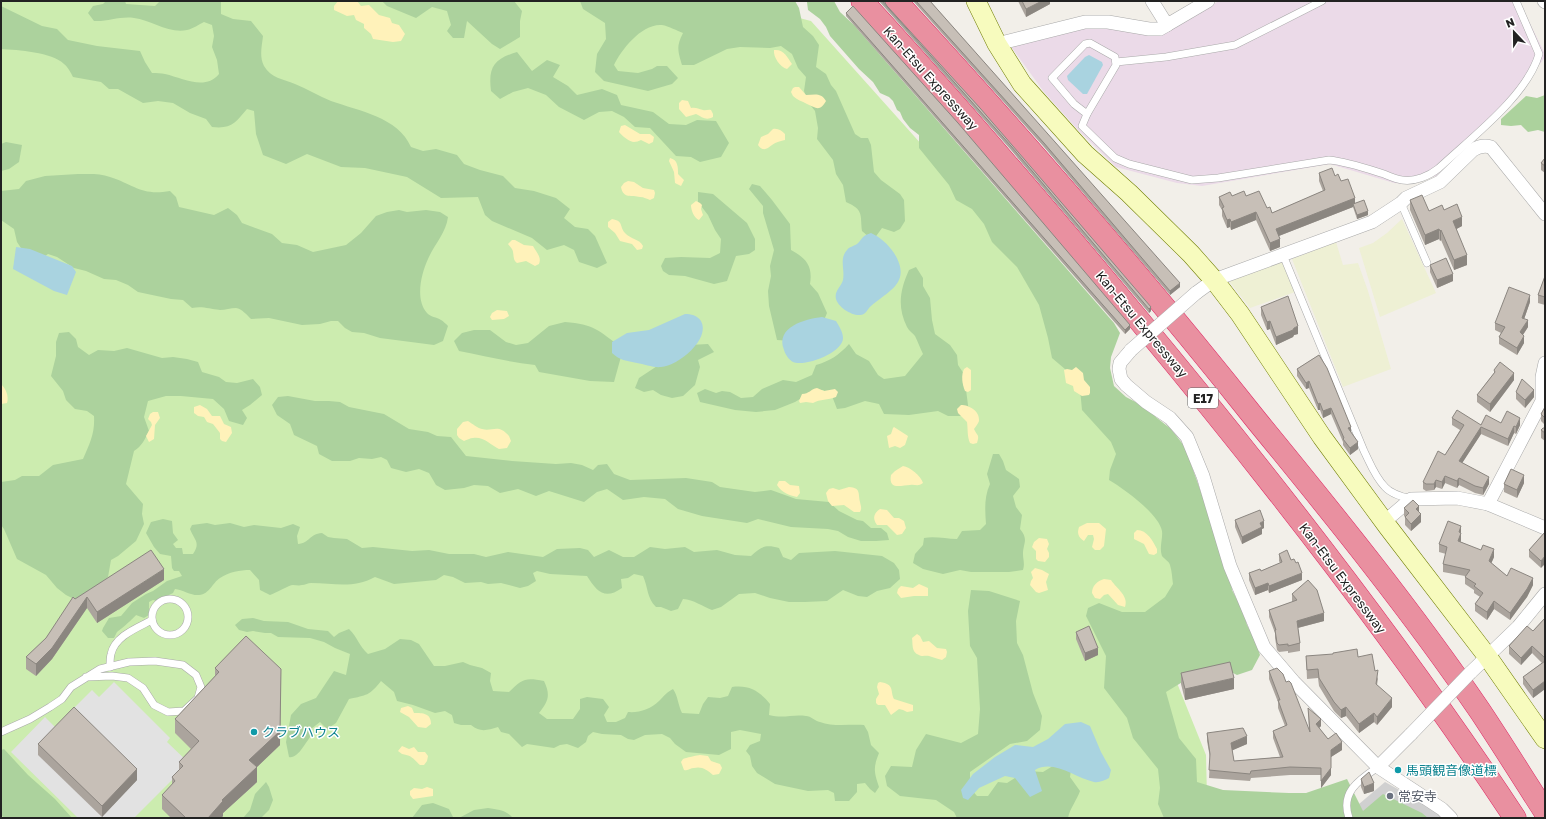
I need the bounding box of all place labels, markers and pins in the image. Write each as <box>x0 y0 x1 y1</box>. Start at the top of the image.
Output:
place label: クラブハウス <box>262 724 340 740</box>
marker: クラブハウス <box>249 727 259 737</box>
place label: 馬頭観音像道標 <box>1406 762 1497 778</box>
marker: 馬頭観音像道標 <box>1393 765 1403 775</box>
place label: 常安寺 <box>1398 788 1437 804</box>
marker: 常安寺 <box>1385 791 1395 801</box>

